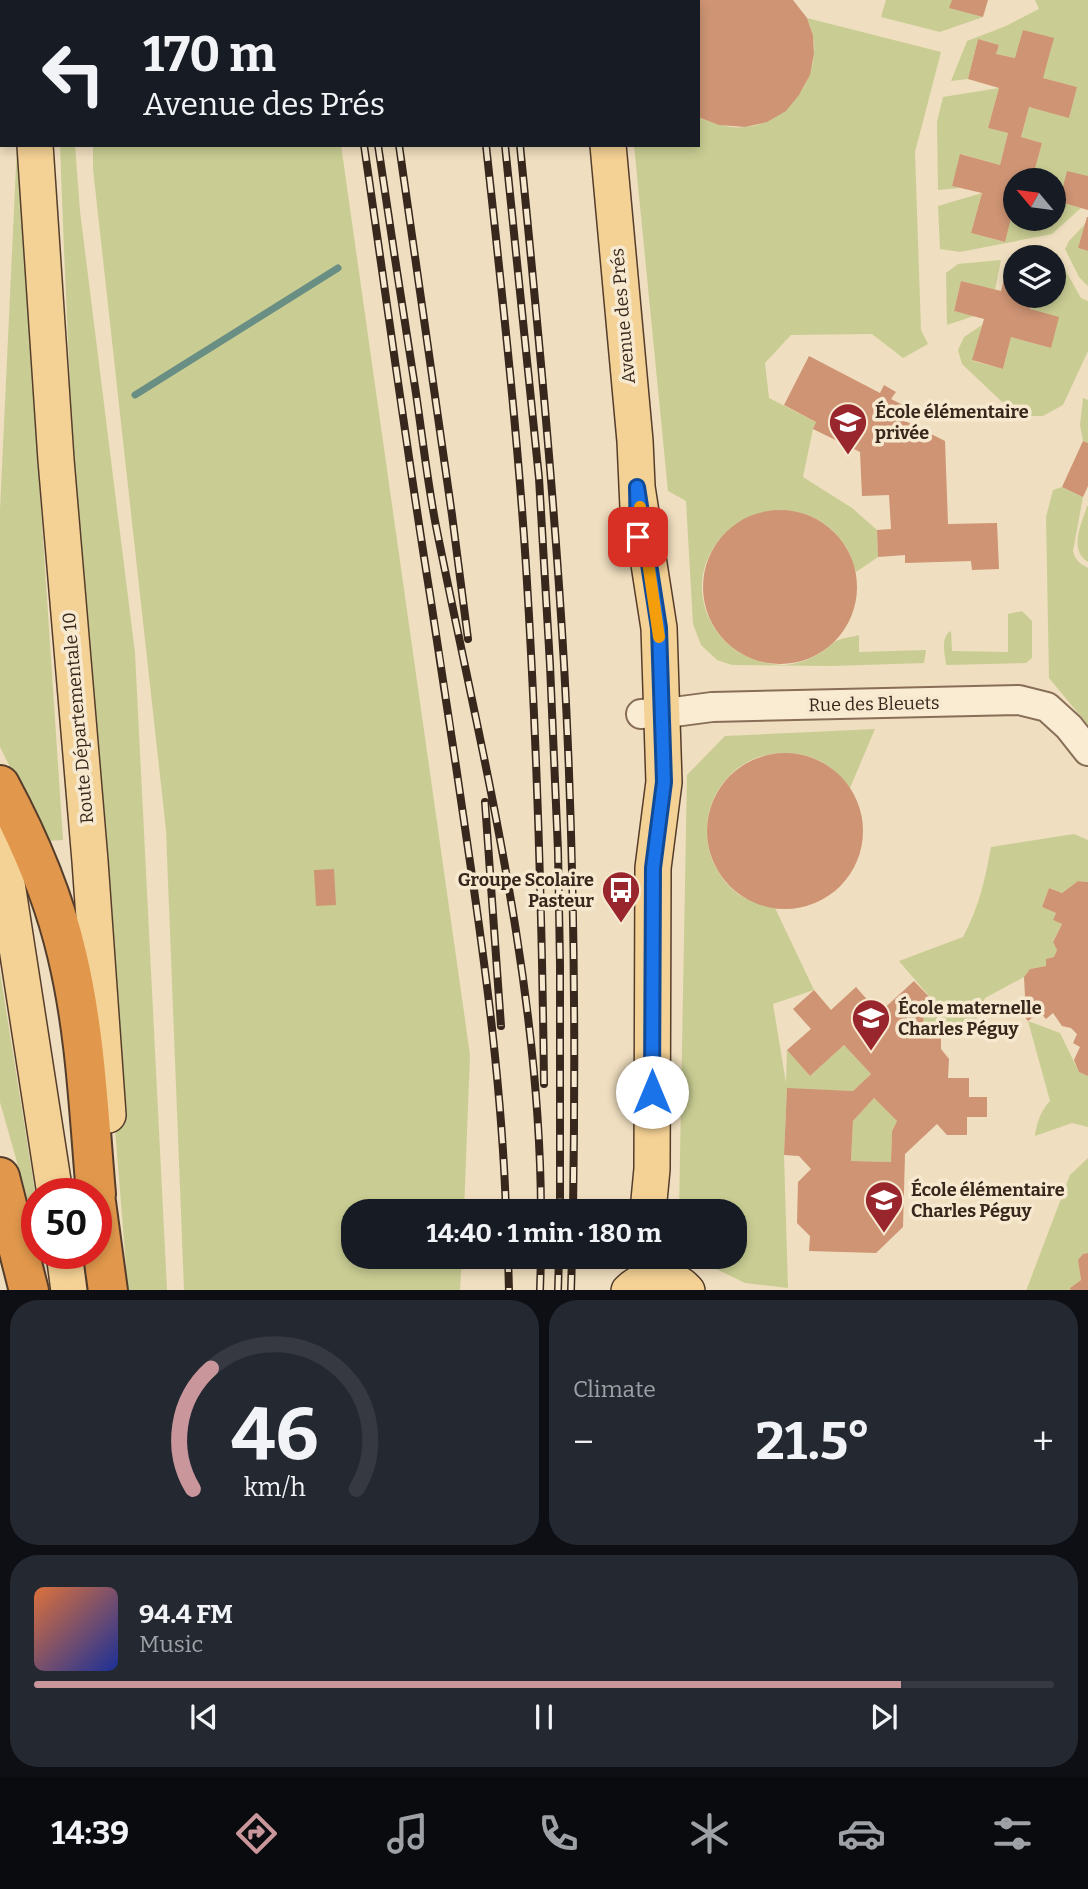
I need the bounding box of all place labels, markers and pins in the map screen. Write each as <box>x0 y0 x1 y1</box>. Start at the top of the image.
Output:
place label: École élémentaire privée <box>875 400 1029 444</box>
school or university icon: École élémentaire privée <box>827 401 869 456</box>
pin <box>608 507 668 567</box>
place label: Groupe Scolaire Pasteur <box>458 869 595 912</box>
bus stop icon: Groupe Scolaire Pasteur <box>600 869 642 924</box>
place label: École maternelle Charles Péguy <box>898 996 1042 1040</box>
school or university icon: École maternelle Charles Péguy <box>850 997 892 1052</box>
place label: École élémentaire Charles Péguy <box>911 1178 1065 1222</box>
school or university icon: École élémentaire Charles Péguy <box>863 1179 905 1234</box>

